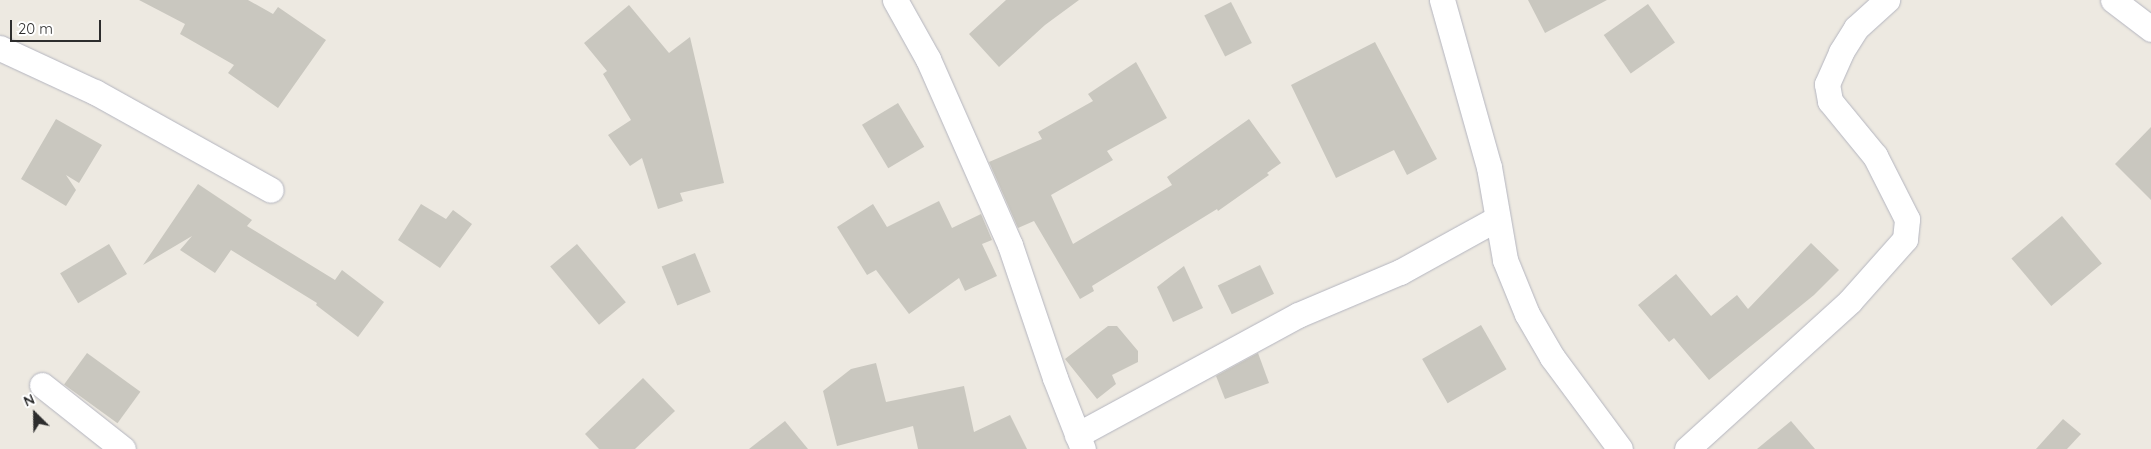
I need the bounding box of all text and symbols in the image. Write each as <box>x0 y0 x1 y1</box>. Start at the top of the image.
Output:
scale bar <box>12 10 104 42</box>
text: 20 m <box>18 19 53 38</box>
north arrow <box>10 389 60 439</box>
text: N <box>21 390 37 410</box>

